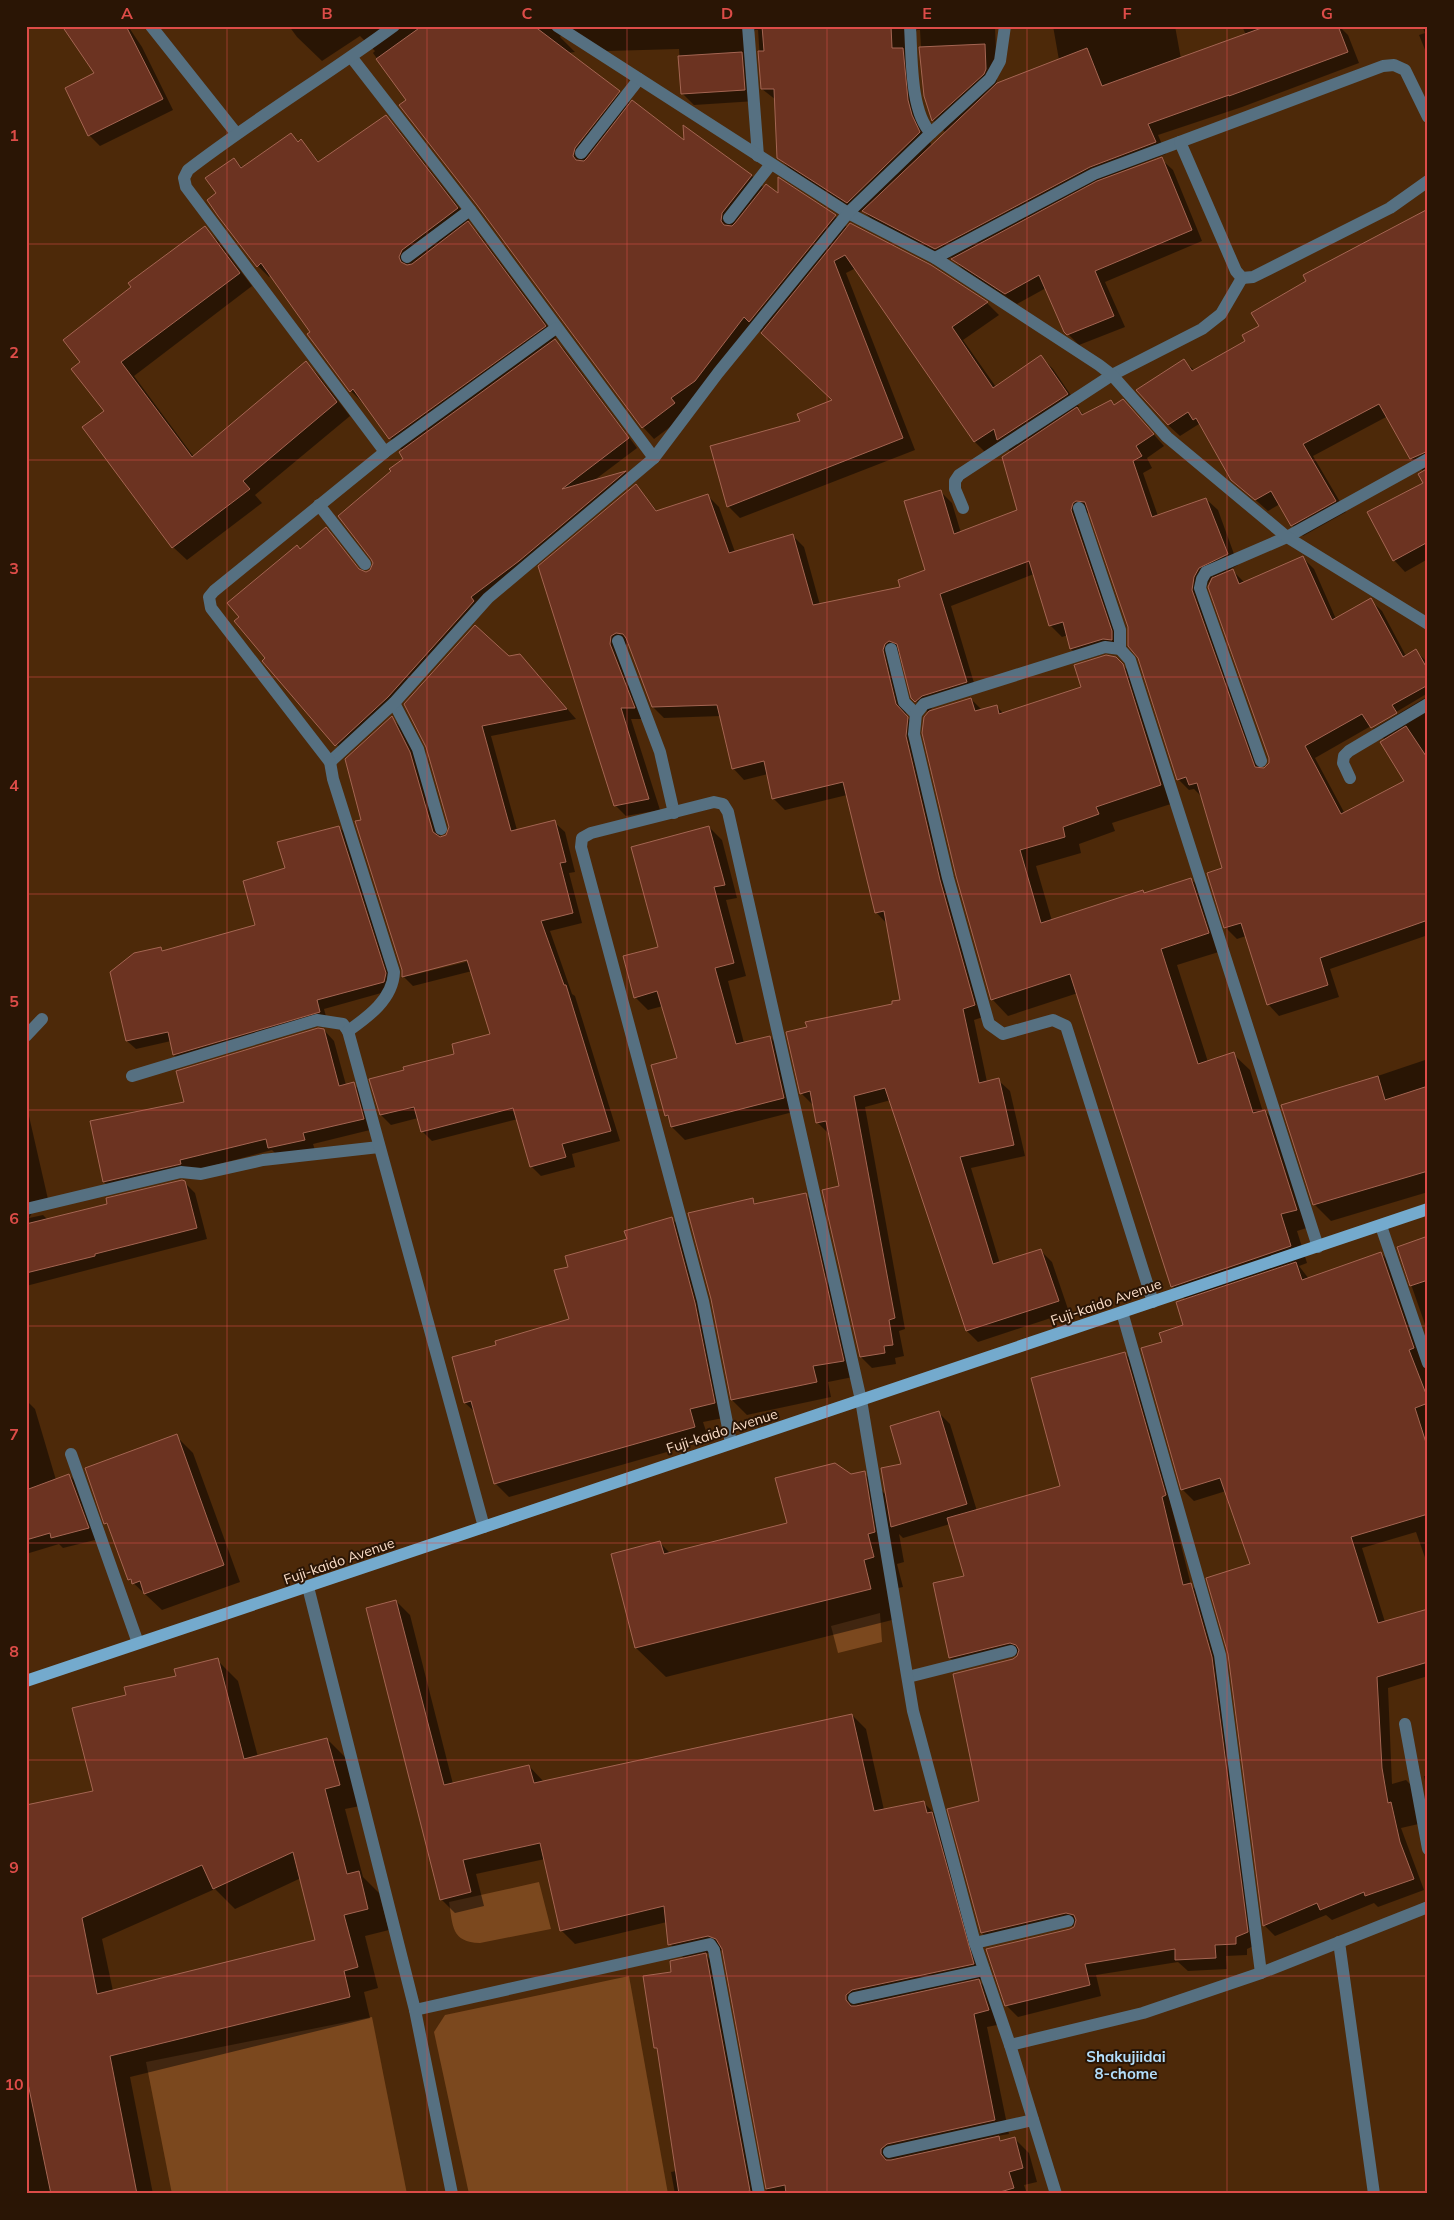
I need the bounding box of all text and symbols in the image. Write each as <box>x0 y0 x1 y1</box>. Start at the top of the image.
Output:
text: A <box>121 3 133 23</box>
text: B <box>321 3 333 23</box>
text: C <box>522 3 533 23</box>
text: D <box>721 3 733 23</box>
text: E <box>922 3 932 23</box>
text: F <box>1122 3 1132 23</box>
text: G <box>1321 3 1333 23</box>
text: 1 <box>9 125 19 145</box>
text: 2 <box>9 342 19 362</box>
text: 3 <box>9 558 19 578</box>
text: 4 <box>9 775 19 795</box>
text: 5 <box>9 991 19 1011</box>
text: 6 <box>9 1208 19 1228</box>
street label: Fuji-kaido Avenue <box>1048 1275 1164 1329</box>
street label: Fuji-kaido Avenue <box>664 1404 780 1458</box>
text: 7 <box>9 1424 19 1444</box>
street label: Fuji-kaido Avenue <box>281 1534 397 1588</box>
text: 8 <box>9 1641 19 1661</box>
text: 9 <box>9 1857 19 1877</box>
district label: Shakujiidai 8-chome <box>1086 2047 1166 2083</box>
text: 10 <box>4 2074 24 2094</box>

